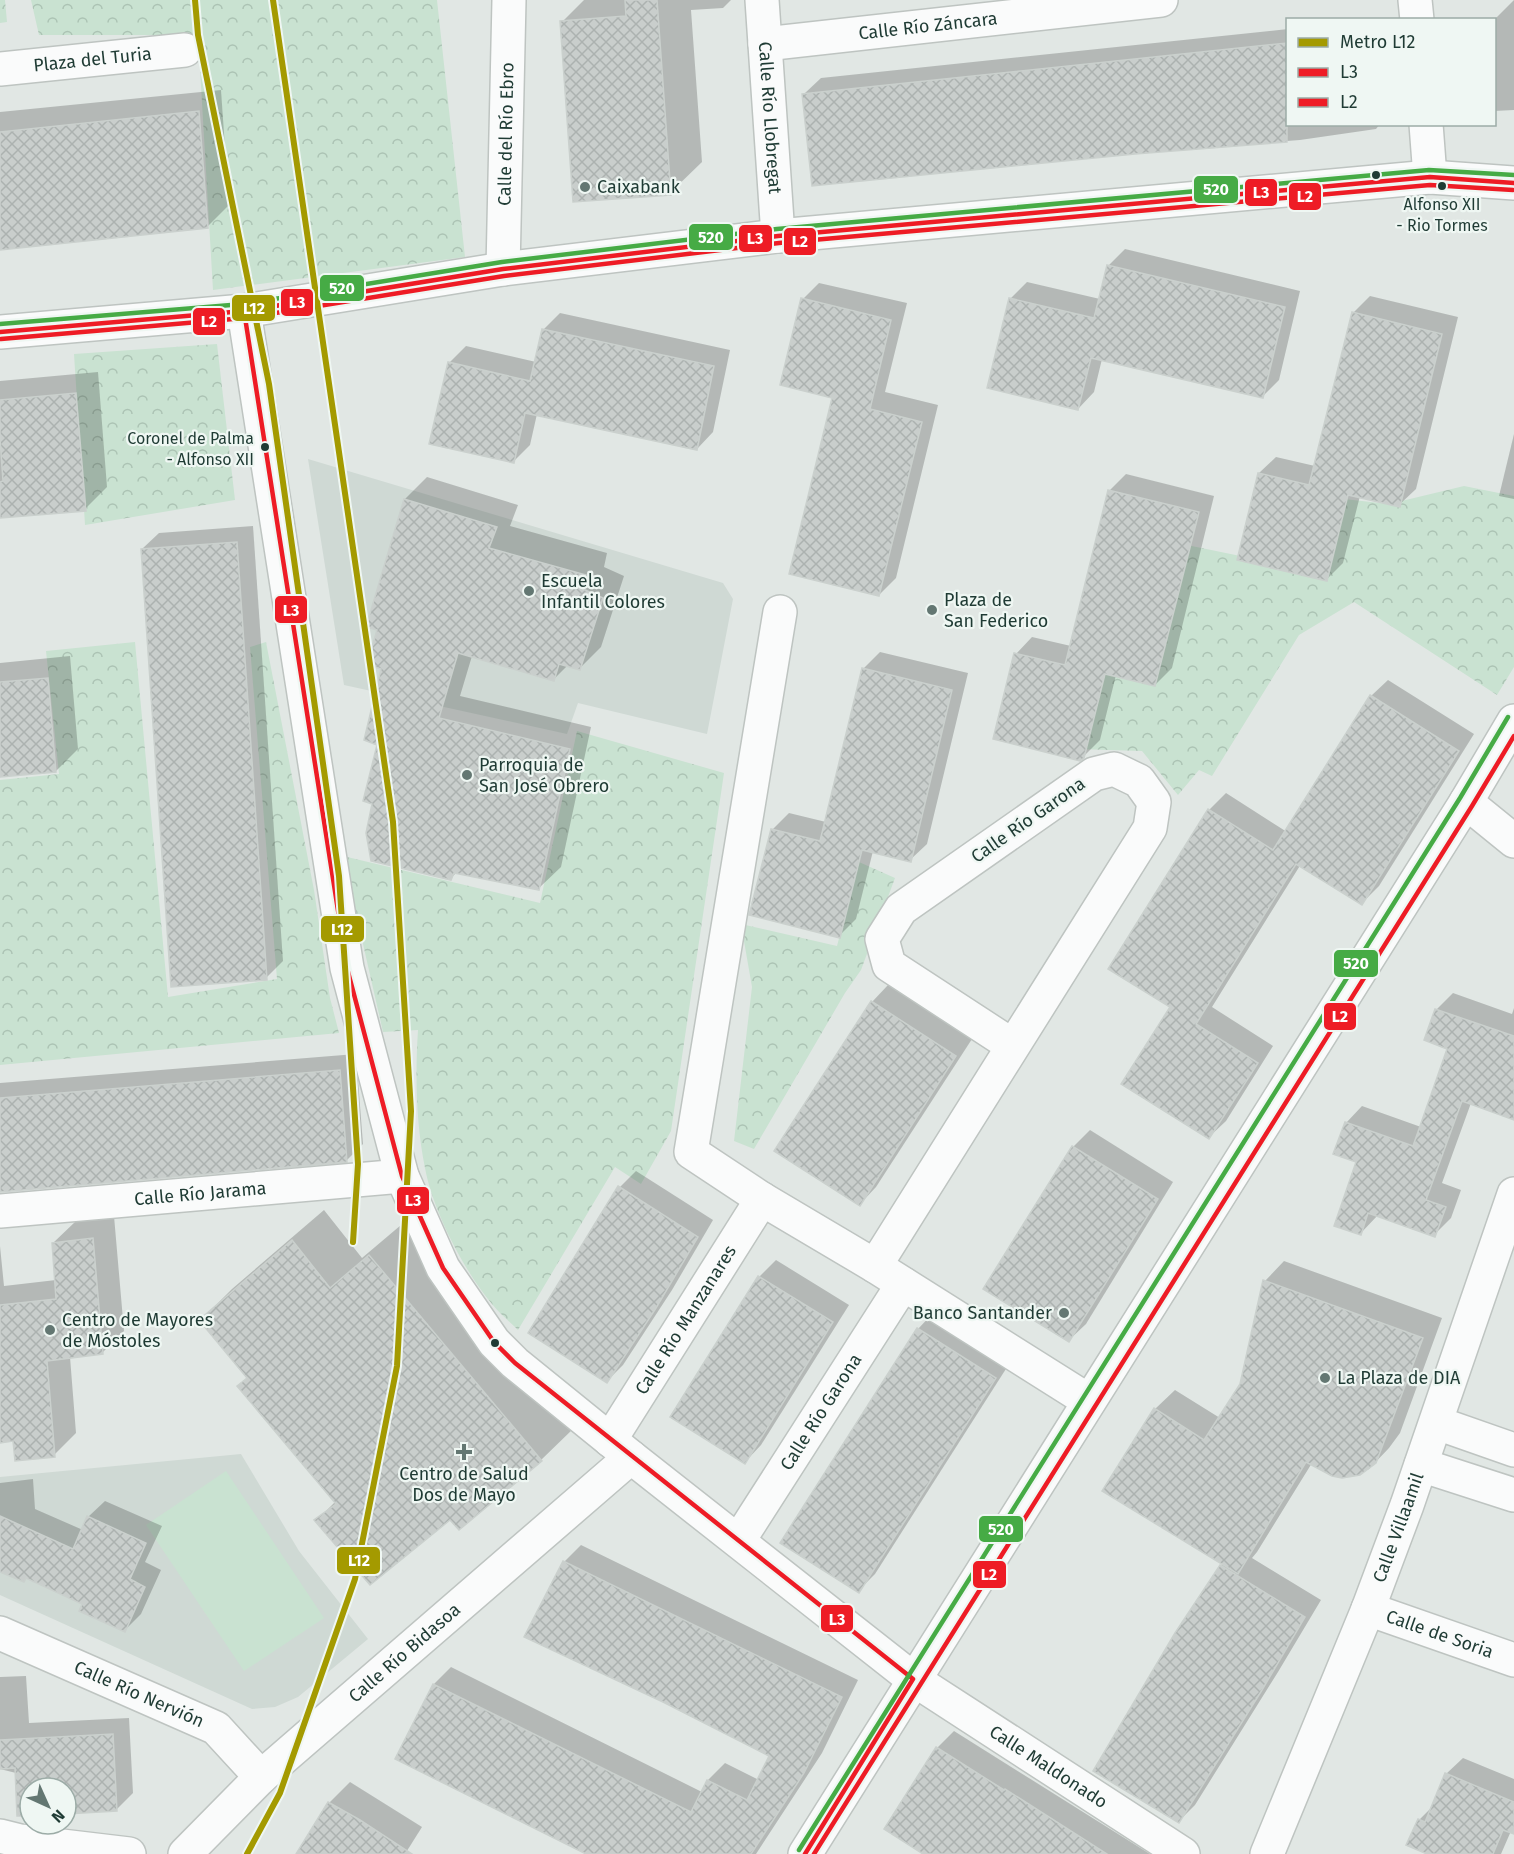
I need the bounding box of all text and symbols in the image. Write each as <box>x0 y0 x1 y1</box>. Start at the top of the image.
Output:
street label: Calle Río Záncara <box>857 7 999 45</box>
legend <box>1286 18 1496 126</box>
text: Metro L12 <box>1340 31 1416 53</box>
street label: Calle Río Llobregat <box>754 41 786 195</box>
street label: Plaza del Turia <box>32 42 153 77</box>
text: L3 <box>1340 61 1358 83</box>
street label: Calle del Río Ebro <box>493 62 519 206</box>
text: L2 <box>1340 91 1358 113</box>
unlabelled marker <box>1370 169 1382 181</box>
line badge: 520 <box>1193 175 1239 204</box>
place label: Caixabank <box>597 176 681 198</box>
line badge: L3 <box>1244 178 1278 207</box>
marker: Caixabank <box>578 180 592 194</box>
text: 520 <box>1203 180 1229 199</box>
marker: Alfonso XII - Rio Tormes <box>1436 180 1448 192</box>
line badge: L2 <box>1288 182 1322 211</box>
text: L3 <box>1253 183 1269 202</box>
text: L2 <box>1297 187 1313 206</box>
place label: Alfonso XII - Rio Tormes <box>1396 195 1488 235</box>
line badge: 520 <box>688 223 734 251</box>
line badge: L3 <box>738 224 773 253</box>
line badge: L2 <box>783 227 817 256</box>
text: 520 <box>698 228 724 247</box>
text: L3 <box>747 229 763 248</box>
text: L2 <box>792 232 808 251</box>
line badge: 520 <box>319 274 365 302</box>
text: 520 <box>329 279 355 298</box>
line badge: L3 <box>280 288 314 317</box>
text: L3 <box>289 293 305 312</box>
line badge: L12 <box>231 294 276 322</box>
text: L12 <box>243 299 265 318</box>
line badge: L2 <box>192 307 226 336</box>
text: L2 <box>201 312 217 331</box>
place label: Coronel de Palma - Alfonso XII <box>127 429 254 469</box>
marker: Coronel de Palma - Alfonso XII <box>259 441 271 453</box>
place label: Escuela Infantil Colores <box>541 570 665 613</box>
marker: Escuela Infantil Colores <box>522 584 536 598</box>
place label: Plaza de San Federico <box>944 589 1048 632</box>
line badge: L3 <box>274 595 308 624</box>
text: L3 <box>283 601 299 620</box>
marker: Plaza de San Federico <box>925 603 939 617</box>
place label: Parroquia de San José Obrero <box>479 754 609 797</box>
marker: Parroquia de San José Obrero <box>460 768 474 782</box>
street label: Calle Río Garona <box>967 772 1089 868</box>
line badge: L12 <box>320 915 365 943</box>
text: L12 <box>331 920 353 939</box>
line badge: 520 <box>1333 949 1379 978</box>
text: 520 <box>1343 954 1369 973</box>
line badge: L2 <box>1323 1002 1357 1031</box>
text: L2 <box>1332 1007 1348 1026</box>
street label: Calle Río Jarama <box>133 1177 267 1210</box>
line badge: L3 <box>396 1186 430 1215</box>
text: L3 <box>405 1191 421 1210</box>
street label: Calle Río Manzanares <box>630 1241 741 1399</box>
place label: Banco Santander <box>913 1302 1052 1324</box>
marker: Banco Santander <box>1057 1306 1071 1320</box>
place label: Centro de Mayores de Móstoles <box>62 1309 213 1352</box>
marker: Centro de Mayores de Móstoles <box>43 1323 57 1337</box>
unlabelled marker <box>489 1337 501 1349</box>
street label: Calle Río Garona <box>776 1350 866 1474</box>
place label: La Plaza de DIA <box>1337 1367 1461 1389</box>
marker: La Plaza de DIA <box>1318 1371 1332 1385</box>
marker: Centro de Salud Dos de Mayo <box>455 1443 473 1461</box>
place label: Centro de Salud Dos de Mayo <box>399 1463 529 1506</box>
street label: Calle Villaamil <box>1368 1470 1428 1585</box>
line badge: 520 <box>978 1515 1024 1543</box>
text: 520 <box>988 1520 1014 1539</box>
line badge: L12 <box>336 1546 381 1575</box>
text: L12 <box>348 1551 370 1570</box>
line badge: L2 <box>972 1560 1007 1589</box>
text: L2 <box>981 1565 997 1584</box>
street label: Calle Río Bidasoa <box>344 1598 465 1707</box>
line badge: L3 <box>820 1604 854 1633</box>
street label: Calle de Soria <box>1383 1605 1496 1663</box>
text: L3 <box>829 1610 845 1629</box>
street label: Calle Río Nervión <box>71 1656 208 1732</box>
street label: Calle Maldonado <box>985 1720 1112 1813</box>
north arrow <box>18 1776 78 1836</box>
text: N <box>48 1806 69 1827</box>

